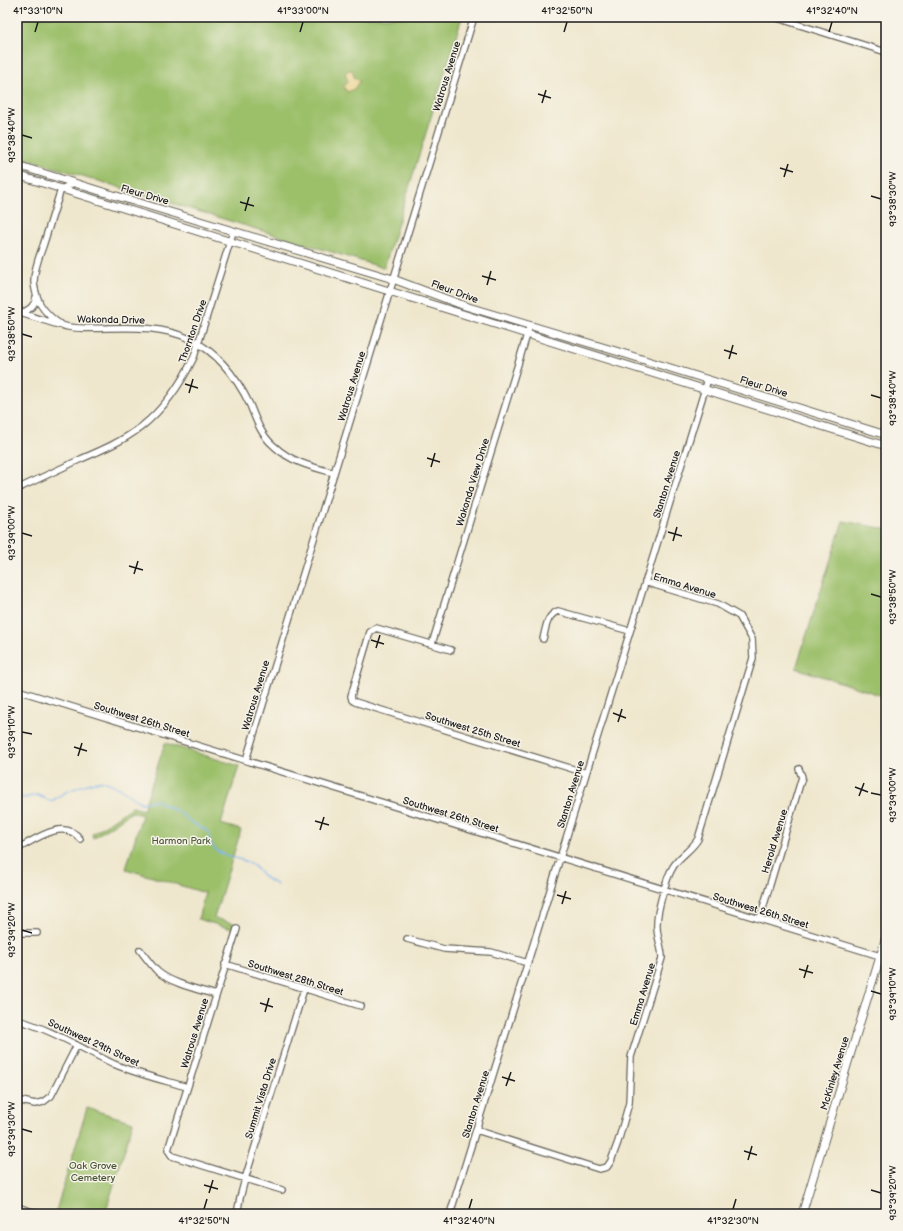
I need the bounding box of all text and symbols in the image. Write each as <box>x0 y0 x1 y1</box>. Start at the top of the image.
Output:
text: 41°33'10"N <box>13 5 63 17</box>
text: 41°33'00"N <box>277 5 329 17</box>
text: 41°32'50"N <box>541 5 593 17</box>
text: 41°32'40"N <box>806 5 858 17</box>
street label: Watrous Avenue <box>431 40 463 113</box>
text: 93°38'40"W <box>6 107 18 163</box>
text: 93°38'30"W <box>887 171 899 227</box>
street label: Fleur Drive <box>119 182 170 208</box>
street label: Fleur Drive <box>429 278 480 306</box>
street label: Thornton Drive <box>176 298 209 365</box>
text: 93°38'50"W <box>6 306 18 362</box>
street label: Wakonda Drive <box>77 313 145 327</box>
street label: Watrous Avenue <box>336 350 368 423</box>
text: 93°38'40"W <box>887 370 899 426</box>
street label: Fleur Drive <box>738 374 789 400</box>
street label: Wakonda View Drive <box>454 437 492 528</box>
street label: Stanton Avenue <box>651 449 683 520</box>
text: 93°39'00"W <box>6 505 18 561</box>
text: 93°38'50"W <box>887 569 899 625</box>
street label: Emma Avenue <box>652 571 718 601</box>
street label: Watrous Avenue <box>240 659 272 732</box>
street label: Southwest 26th Street <box>92 700 191 740</box>
text: 93°39'10"W <box>6 705 18 759</box>
street label: Southwest 25th Street <box>424 710 522 750</box>
street label: Stanton Avenue <box>555 759 587 830</box>
text: 93°39'00"W <box>887 767 899 823</box>
street label: Southwest 26th Street <box>401 795 500 835</box>
street label: Herold Avenue <box>759 808 790 875</box>
park label: Harmon Park <box>152 835 211 847</box>
street label: Southwest 26th Street <box>711 891 810 931</box>
text: 93°39'20"W <box>6 902 18 958</box>
street label: Southwest 28th Street <box>246 958 345 998</box>
street label: Emma Avenue <box>628 961 658 1027</box>
text: 93°39'10"W <box>887 967 899 1021</box>
street label: Watrous Avenue <box>179 997 211 1070</box>
street label: Southwest 29th Street <box>46 1016 141 1069</box>
street label: McKinley Avenue <box>818 1035 852 1112</box>
street label: Summit Vista Drive <box>243 1056 279 1140</box>
street label: Stanton Avenue <box>460 1069 492 1140</box>
text: 93°39'30"W <box>6 1101 18 1157</box>
park label: Oak Grove Cemetery <box>69 1160 117 1184</box>
text: 93°39'20"W <box>887 1165 899 1221</box>
text: 41°32'50"N <box>178 1215 230 1227</box>
text: 41°32'40"N <box>443 1215 495 1227</box>
text: 41°32'30"N <box>707 1215 759 1227</box>

